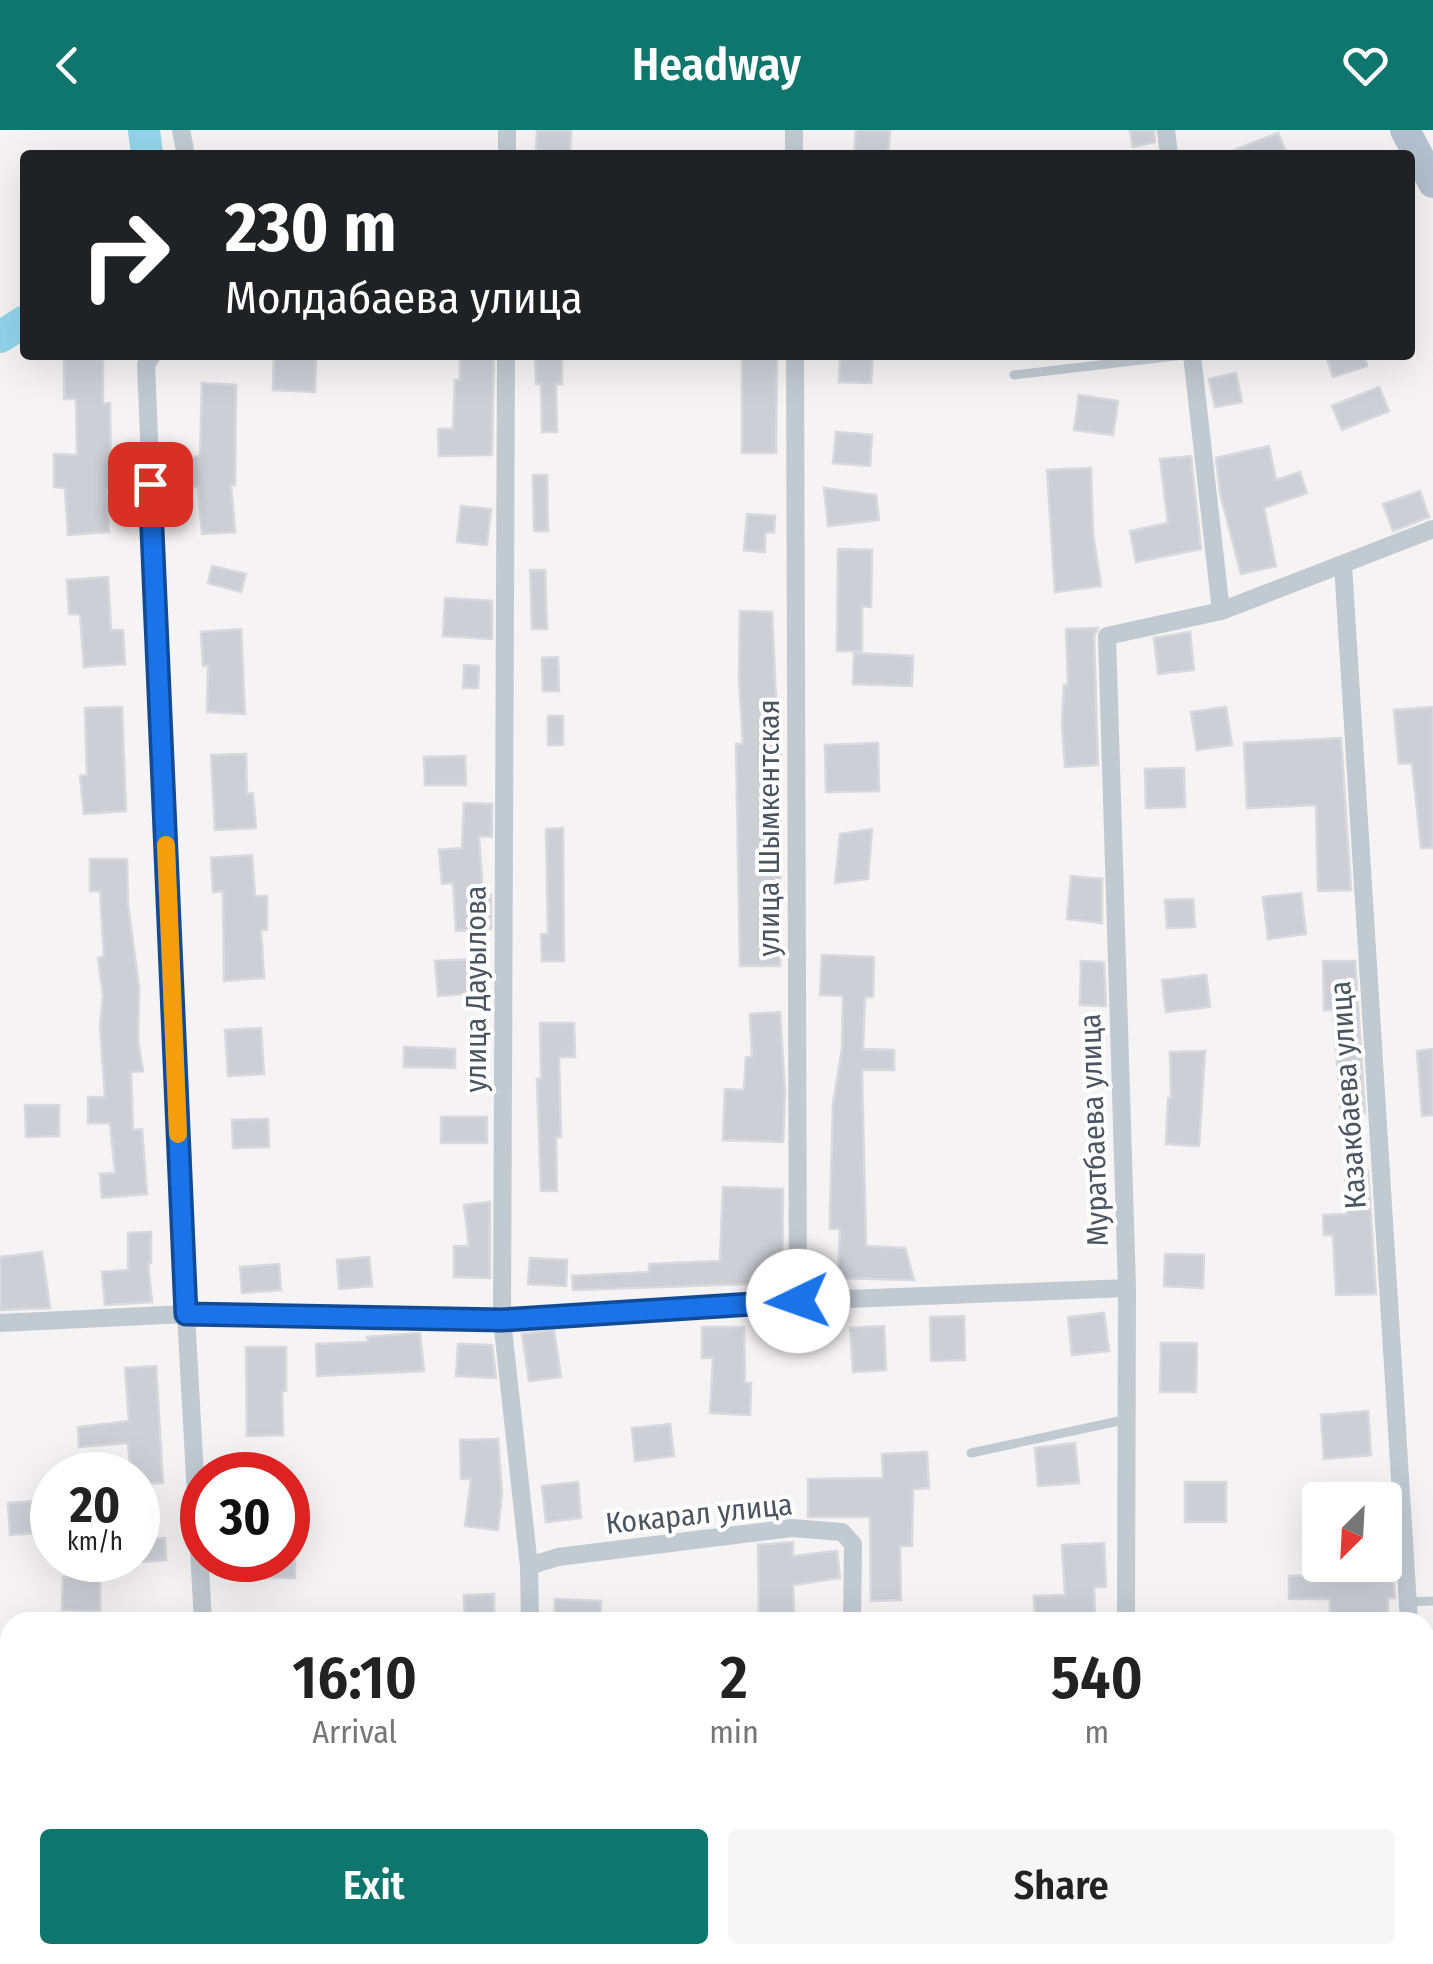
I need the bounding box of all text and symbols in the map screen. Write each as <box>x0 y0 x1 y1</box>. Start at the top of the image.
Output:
icon: back <box>40 38 95 93</box>
text: Headway <box>632 38 801 92</box>
icon: heart <box>1338 38 1393 93</box>
text: 230 m <box>225 186 397 270</box>
icon: right <box>60 190 190 320</box>
text: Молдабаева улица <box>225 271 583 325</box>
pin <box>108 442 193 527</box>
icon: arrive <box>123 457 178 512</box>
street label: улица Шымкентская <box>751 699 787 957</box>
street label: улица Дауылова <box>458 885 494 1093</box>
street label: Казакбаева улица <box>1322 980 1374 1210</box>
street label: Муратбаева улица <box>1072 1013 1116 1247</box>
position arrow <box>746 1249 850 1353</box>
speed limit sign: 30 <box>180 1452 310 1582</box>
text: 20 <box>70 1475 120 1535</box>
north arrow <box>1302 1482 1402 1582</box>
map controls <box>1302 1482 1402 1582</box>
street label: Кокарал улица <box>604 1486 794 1542</box>
text: km/h <box>67 1527 123 1557</box>
text: 16:10 <box>292 1642 417 1714</box>
text: 2 <box>720 1642 748 1714</box>
text: 540 <box>1051 1642 1143 1714</box>
text: Arrival <box>312 1713 397 1751</box>
text: min <box>709 1713 759 1751</box>
text: m <box>1085 1713 1109 1751</box>
button: Exit <box>40 1829 708 1944</box>
button: Share <box>728 1829 1395 1944</box>

